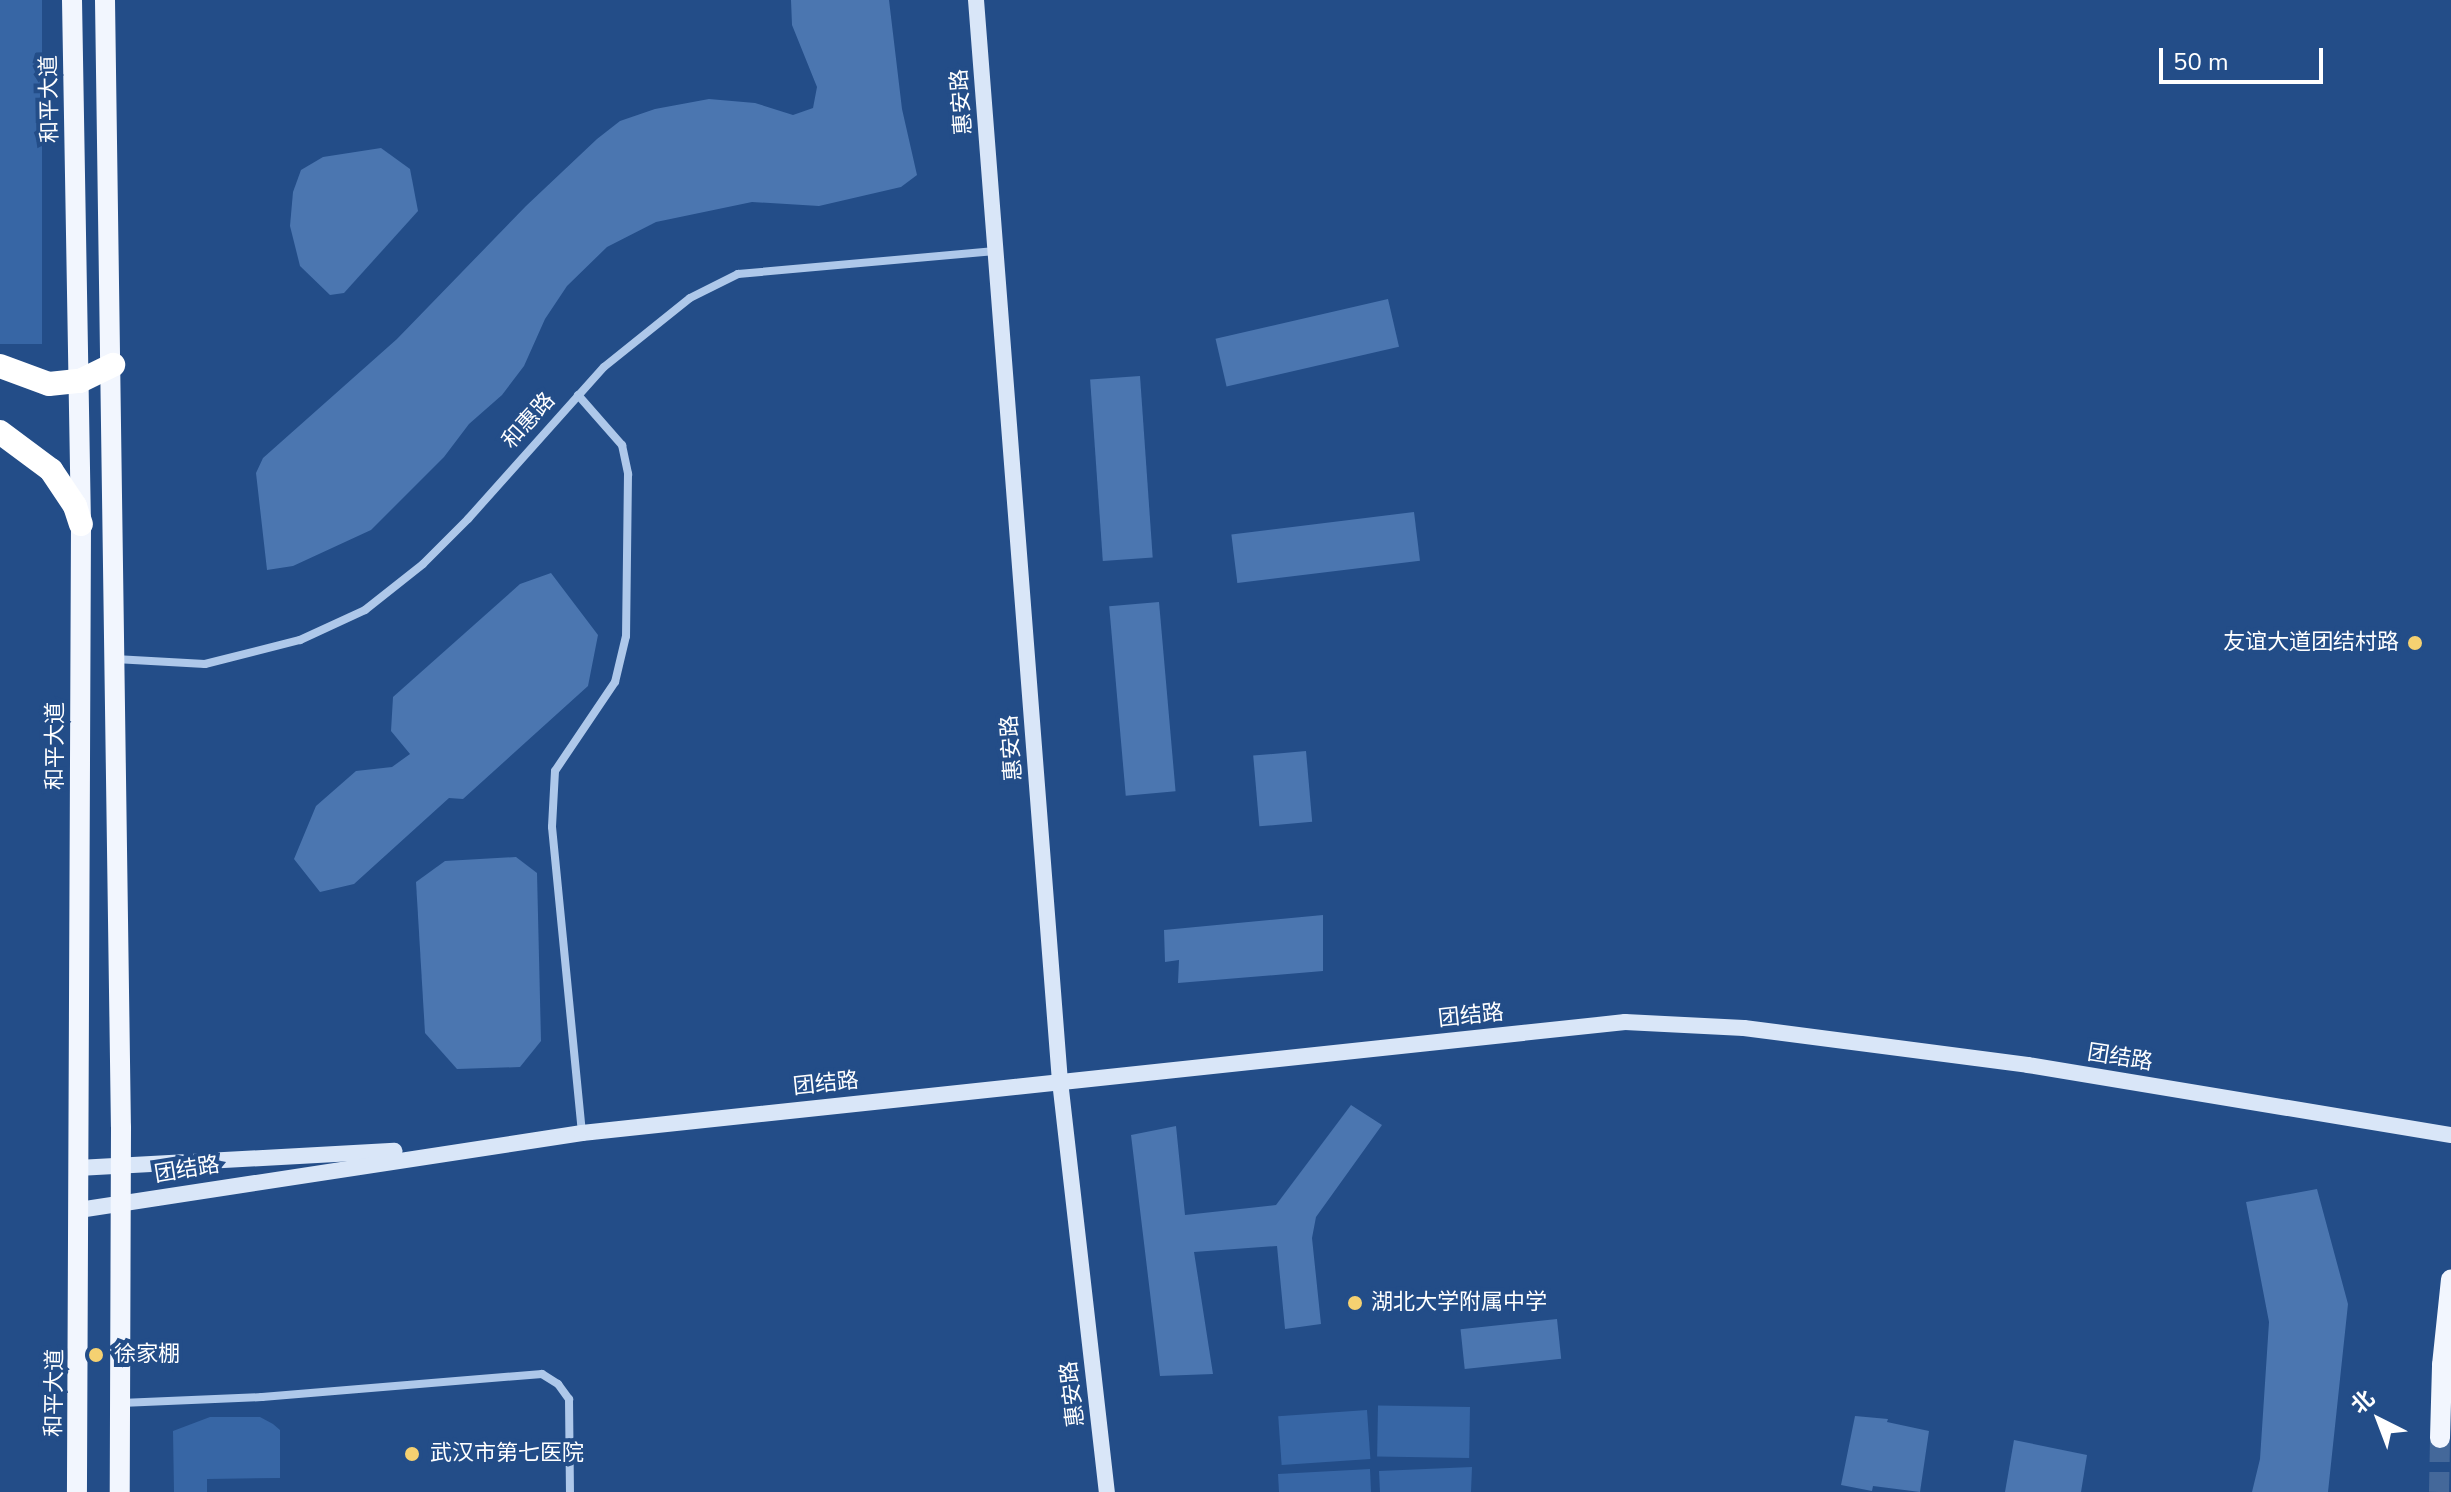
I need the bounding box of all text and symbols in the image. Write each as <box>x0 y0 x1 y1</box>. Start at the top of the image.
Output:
scale bar <box>2163 32 2327 82</box>
text: 50 m <box>2173 46 2229 78</box>
street label: 和平大道 <box>36 55 64 143</box>
street label: 惠安路 <box>947 68 977 136</box>
street label: 和惠路 <box>497 388 561 454</box>
place label: 友谊大道团结村路 <box>2223 630 2399 656</box>
marker: 友谊大道团结村路 <box>2406 634 2424 652</box>
street label: 和平大道 <box>43 702 69 790</box>
street label: 惠安路 <box>997 714 1027 782</box>
street label: 团结路 <box>1437 999 1505 1033</box>
street label: 团结路 <box>2085 1040 2155 1076</box>
street label: 团结路 <box>792 1067 860 1101</box>
street label: 团结路 <box>152 1152 222 1188</box>
place label: 湖北大学附属中学 <box>1371 1290 1547 1316</box>
marker: 湖北大学附属中学 <box>1346 1294 1364 1312</box>
place label: 徐家棚 <box>114 1342 180 1368</box>
marker: 徐家棚 <box>85 1344 107 1366</box>
street label: 和平大道 <box>41 1349 69 1437</box>
street label: 惠安路 <box>1056 1360 1090 1428</box>
north arrow <box>2339 1380 2419 1460</box>
text: 北 <box>2345 1384 2381 1421</box>
place label: 武汉市第七医院 <box>430 1441 584 1467</box>
marker: 武汉市第七医院 <box>401 1443 423 1465</box>

